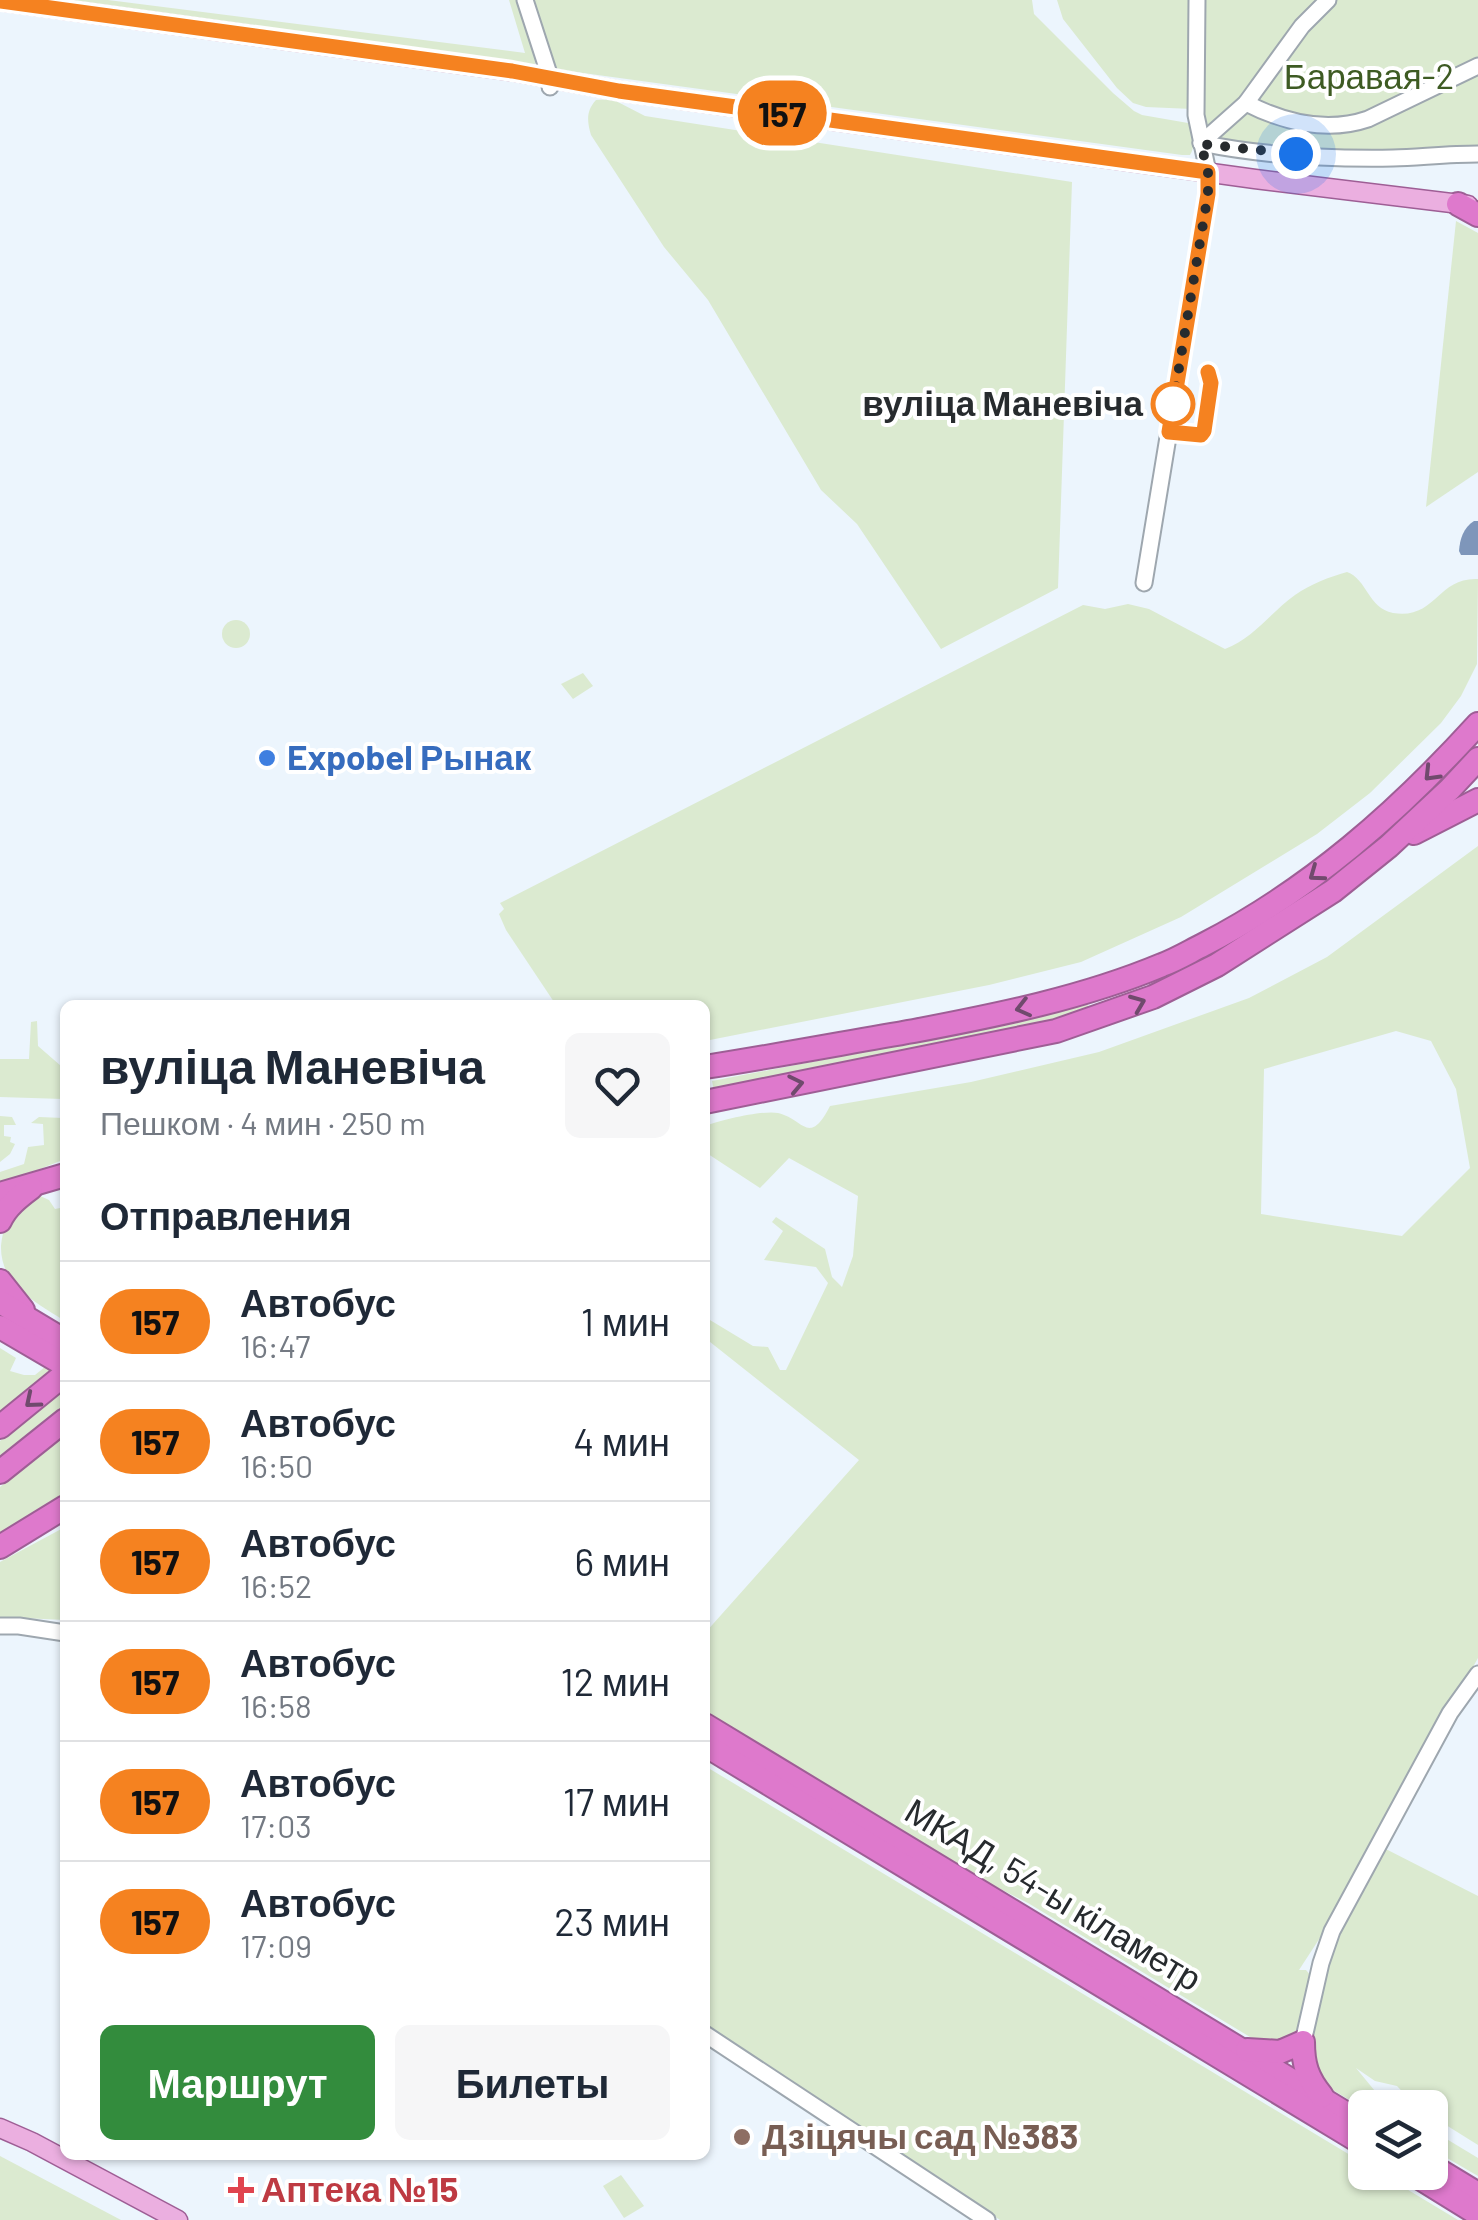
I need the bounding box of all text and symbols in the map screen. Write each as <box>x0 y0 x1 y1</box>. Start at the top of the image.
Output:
park label: Баравая-2 <box>1284 54 1454 96</box>
line badge: 157 <box>724 80 840 146</box>
text: 157 <box>758 92 806 134</box>
your location <box>1271 129 1321 179</box>
place label: вуліца Маневіча <box>862 381 1144 423</box>
marker: вуліца Маневіча <box>1152 383 1194 425</box>
place label: Expobel Рынак <box>287 735 532 777</box>
marker: Expobel Рынак <box>256 747 278 769</box>
one-way arrow <box>1424 762 1442 780</box>
one-way arrow <box>1309 862 1327 879</box>
one-way arrow <box>1128 995 1146 1015</box>
one-way arrow <box>1015 996 1032 1017</box>
button: heart <box>565 1033 670 1138</box>
text: вуліца Маневіча <box>100 1036 485 1094</box>
one-way arrow <box>787 1074 804 1095</box>
text: Пешком · 4 мин · 250 m <box>100 1103 426 1141</box>
text: Отправления <box>100 1192 352 1238</box>
text: Автобус <box>240 1279 396 1325</box>
text: 1 мин <box>581 1298 670 1344</box>
text: 157 <box>131 1300 179 1342</box>
text: 16:47 <box>240 1326 310 1364</box>
one-way arrow <box>26 1389 44 1407</box>
text: Автобус <box>240 1399 396 1445</box>
text: 4 мин <box>573 1418 670 1464</box>
text: 157 <box>131 1420 179 1462</box>
text: 16:50 <box>240 1446 313 1484</box>
text: Автобус <box>240 1519 396 1565</box>
text: 6 мин <box>574 1538 670 1584</box>
text: 157 <box>131 1540 179 1582</box>
text: 16:52 <box>240 1566 312 1604</box>
text: Автобус <box>240 1639 396 1685</box>
text: 12 мин <box>560 1658 670 1704</box>
text: 157 <box>131 1660 179 1702</box>
text: 16:58 <box>240 1686 312 1724</box>
text: Автобус <box>240 1759 396 1805</box>
text: 17 мин <box>563 1778 670 1824</box>
text: 157 <box>131 1780 179 1822</box>
street label: МКАД, 54-ы кіламетр <box>898 1788 1210 1998</box>
text: 17:03 <box>240 1806 312 1844</box>
text: Автобус <box>240 1879 396 1925</box>
text: 23 мин <box>554 1898 670 1944</box>
text: 157 <box>131 1900 179 1942</box>
text: 17:09 <box>240 1926 312 1964</box>
button: Маршрут <box>100 2025 375 2140</box>
button: Билеты <box>395 2025 670 2140</box>
map controls <box>1348 2090 1448 2190</box>
button: layers <box>1348 2090 1448 2190</box>
place label: Дзіцячы сад №383 <box>762 2114 1078 2156</box>
marker: Дзіцячы сад №383 <box>731 2126 753 2148</box>
place label: Аптека №15 <box>261 2167 458 2209</box>
marker: Аптека №15 <box>230 2179 252 2201</box>

